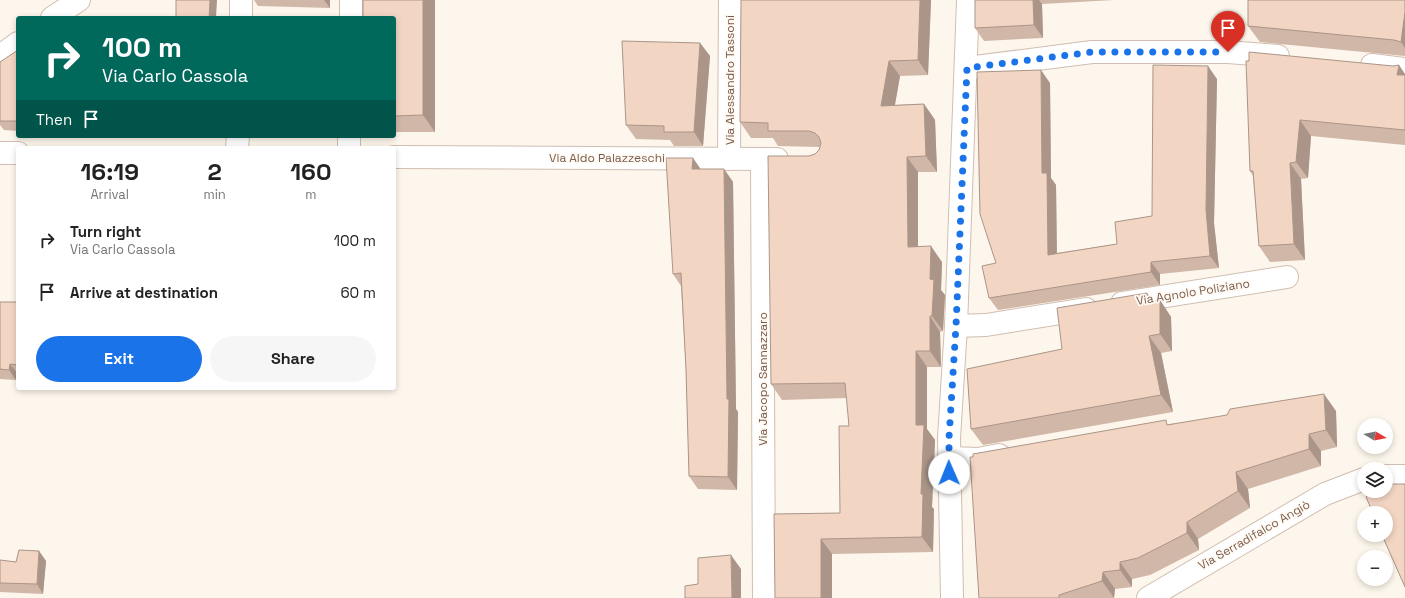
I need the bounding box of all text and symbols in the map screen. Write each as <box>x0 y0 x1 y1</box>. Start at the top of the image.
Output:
pin <box>1211 11 1245 52</box>
street label: Via Alessandro Tassoni <box>722 15 738 145</box>
icon: arrive <box>1217 17 1239 39</box>
text: 100 m <box>102 29 182 65</box>
icon: right <box>36 32 88 84</box>
text: Via Carlo Cassola <box>102 64 248 87</box>
icon: arrive <box>80 108 102 130</box>
text: Then <box>36 110 72 129</box>
street label: Via Aldo Palazzeschi <box>549 150 665 166</box>
text: 16:19 <box>80 156 139 187</box>
text: 2 <box>207 156 222 187</box>
text: 160 <box>290 156 332 187</box>
text: Arrival <box>90 186 129 203</box>
text: min <box>203 186 226 203</box>
text: m <box>305 186 316 203</box>
text: Turn right <box>70 222 141 241</box>
icon: right <box>36 229 58 251</box>
text: 100 m <box>334 231 376 250</box>
text: Via Carlo Cassola <box>70 241 176 258</box>
street label: Via Agnolo Poliziano <box>1135 275 1251 309</box>
icon: arrive <box>36 281 58 303</box>
text: Arrive at destination <box>70 283 218 302</box>
text: 60 m <box>340 283 376 302</box>
street label: Via Jacopo Sannazzaro <box>755 312 771 446</box>
button: Exit <box>36 336 202 382</box>
button: Share <box>210 336 376 382</box>
north arrow <box>1357 418 1393 454</box>
map controls <box>1357 418 1393 586</box>
position arrow <box>928 452 970 494</box>
button: layers <box>1357 462 1393 498</box>
street label: Via Serradifalco Angiò <box>1195 496 1313 574</box>
button: + <box>1357 506 1393 542</box>
button: − <box>1357 550 1393 586</box>

